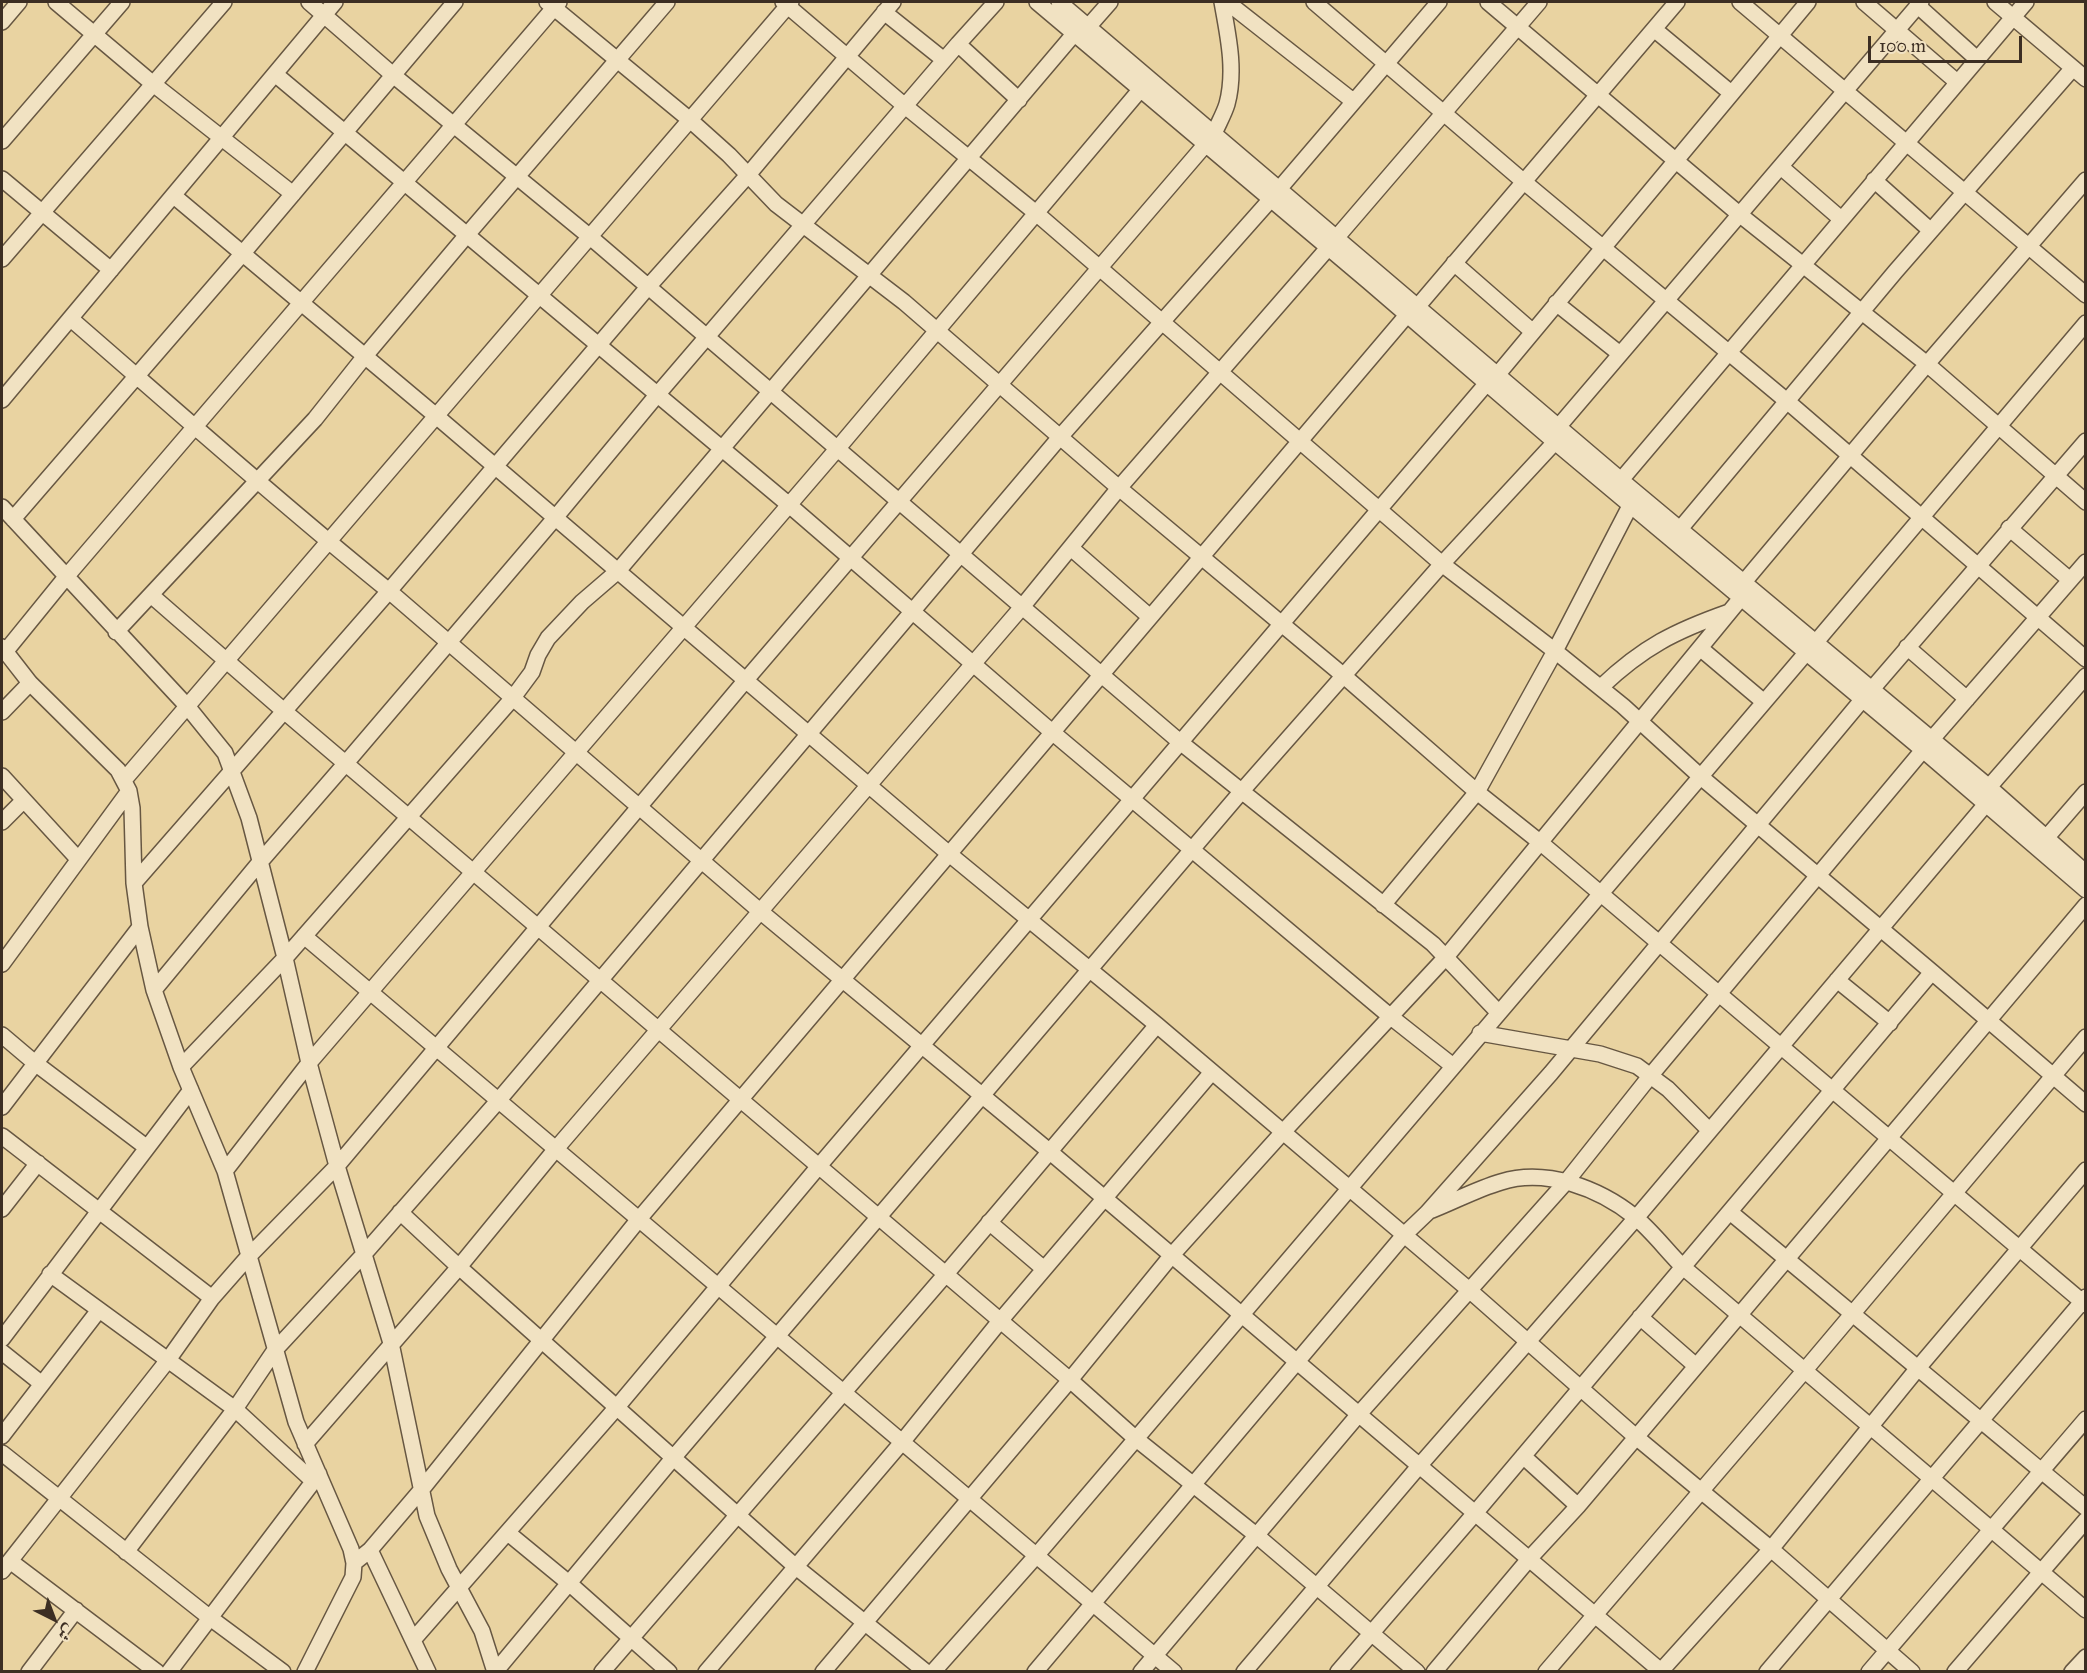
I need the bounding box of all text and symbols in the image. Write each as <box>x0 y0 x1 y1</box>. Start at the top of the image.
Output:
scale bar <box>1871 24 2026 62</box>
text: 100 m <box>1879 35 1926 57</box>
north arrow <box>24 1589 84 1649</box>
text: ش <box>54 1620 79 1645</box>

